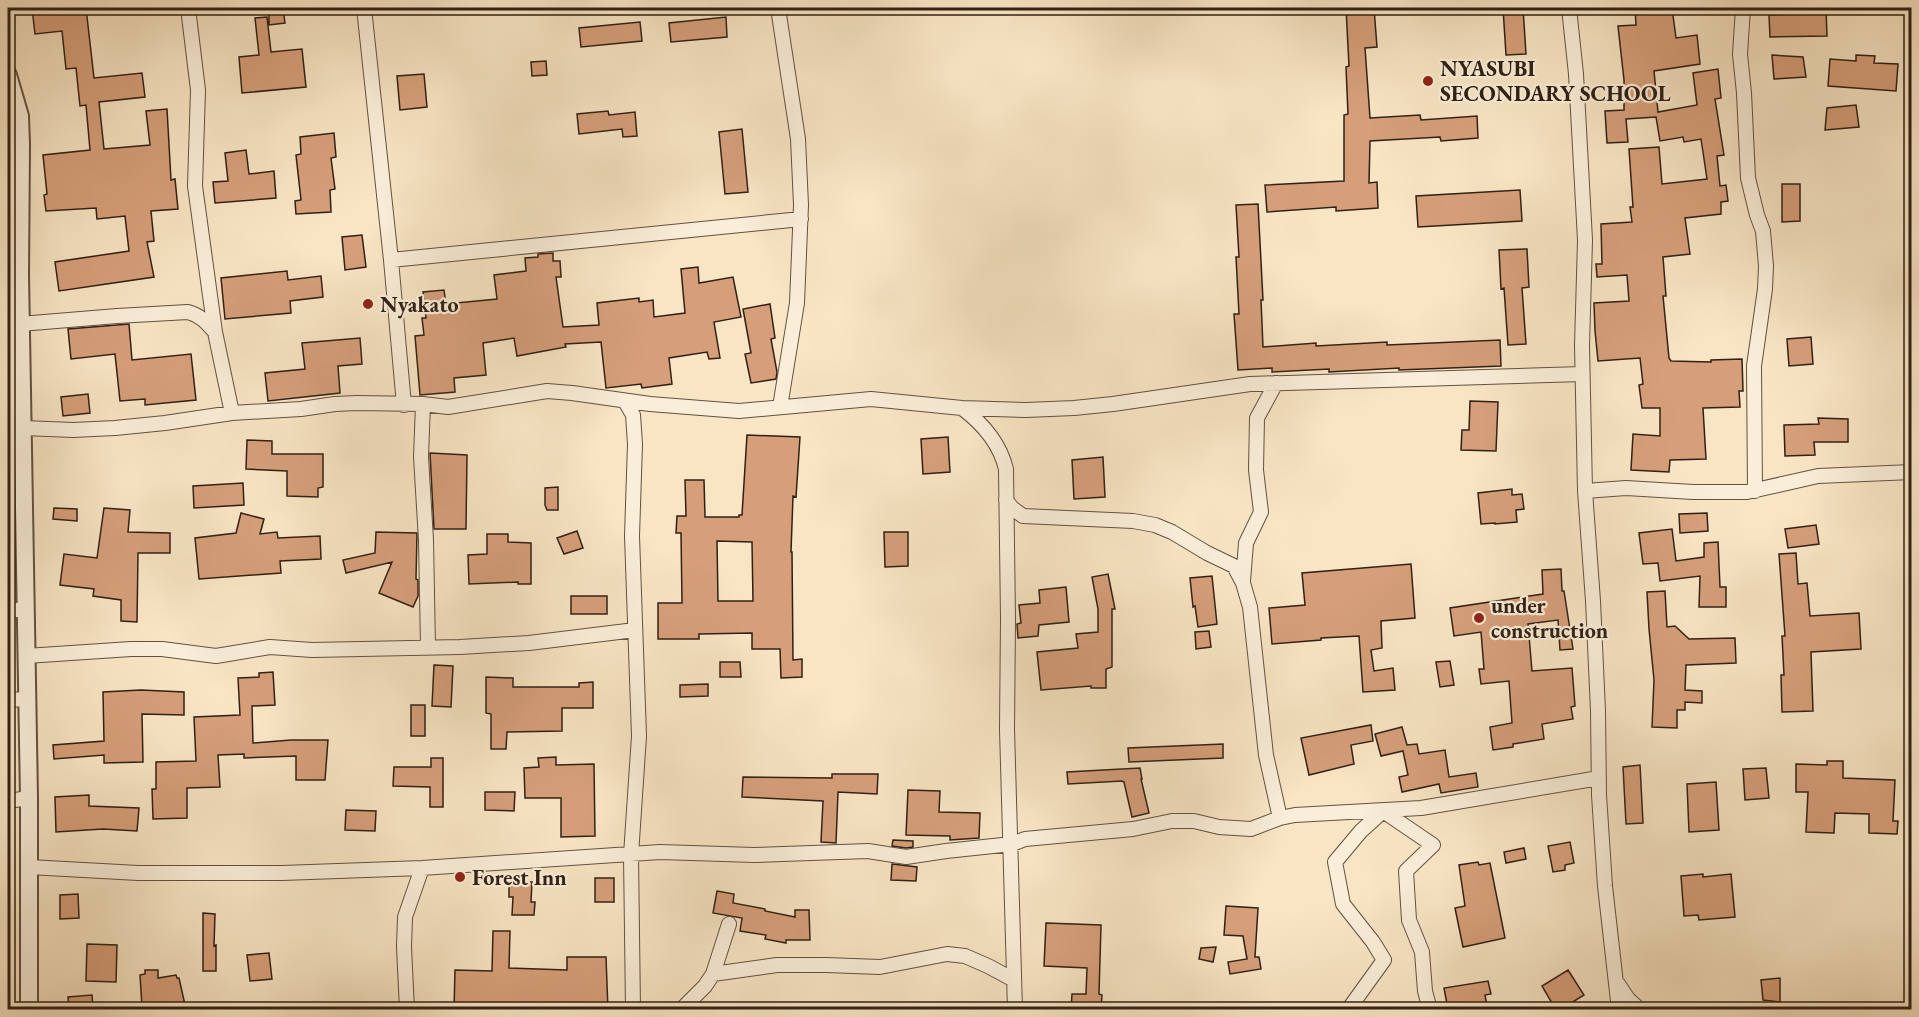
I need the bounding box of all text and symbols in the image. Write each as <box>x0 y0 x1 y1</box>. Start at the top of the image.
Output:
place label: NYASUBI SECONDARY SCHOOL <box>1440 54 1671 108</box>
marker: NYASUBI SECONDARY SCHOOL <box>1421 74 1435 88</box>
place label: Nyakato <box>380 290 458 319</box>
marker: Nyakato <box>361 297 375 311</box>
place label: under construction <box>1491 591 1609 645</box>
marker: under construction <box>1472 611 1486 625</box>
place label: Forest Inn <box>472 863 567 892</box>
marker: Forest Inn <box>453 870 467 884</box>

